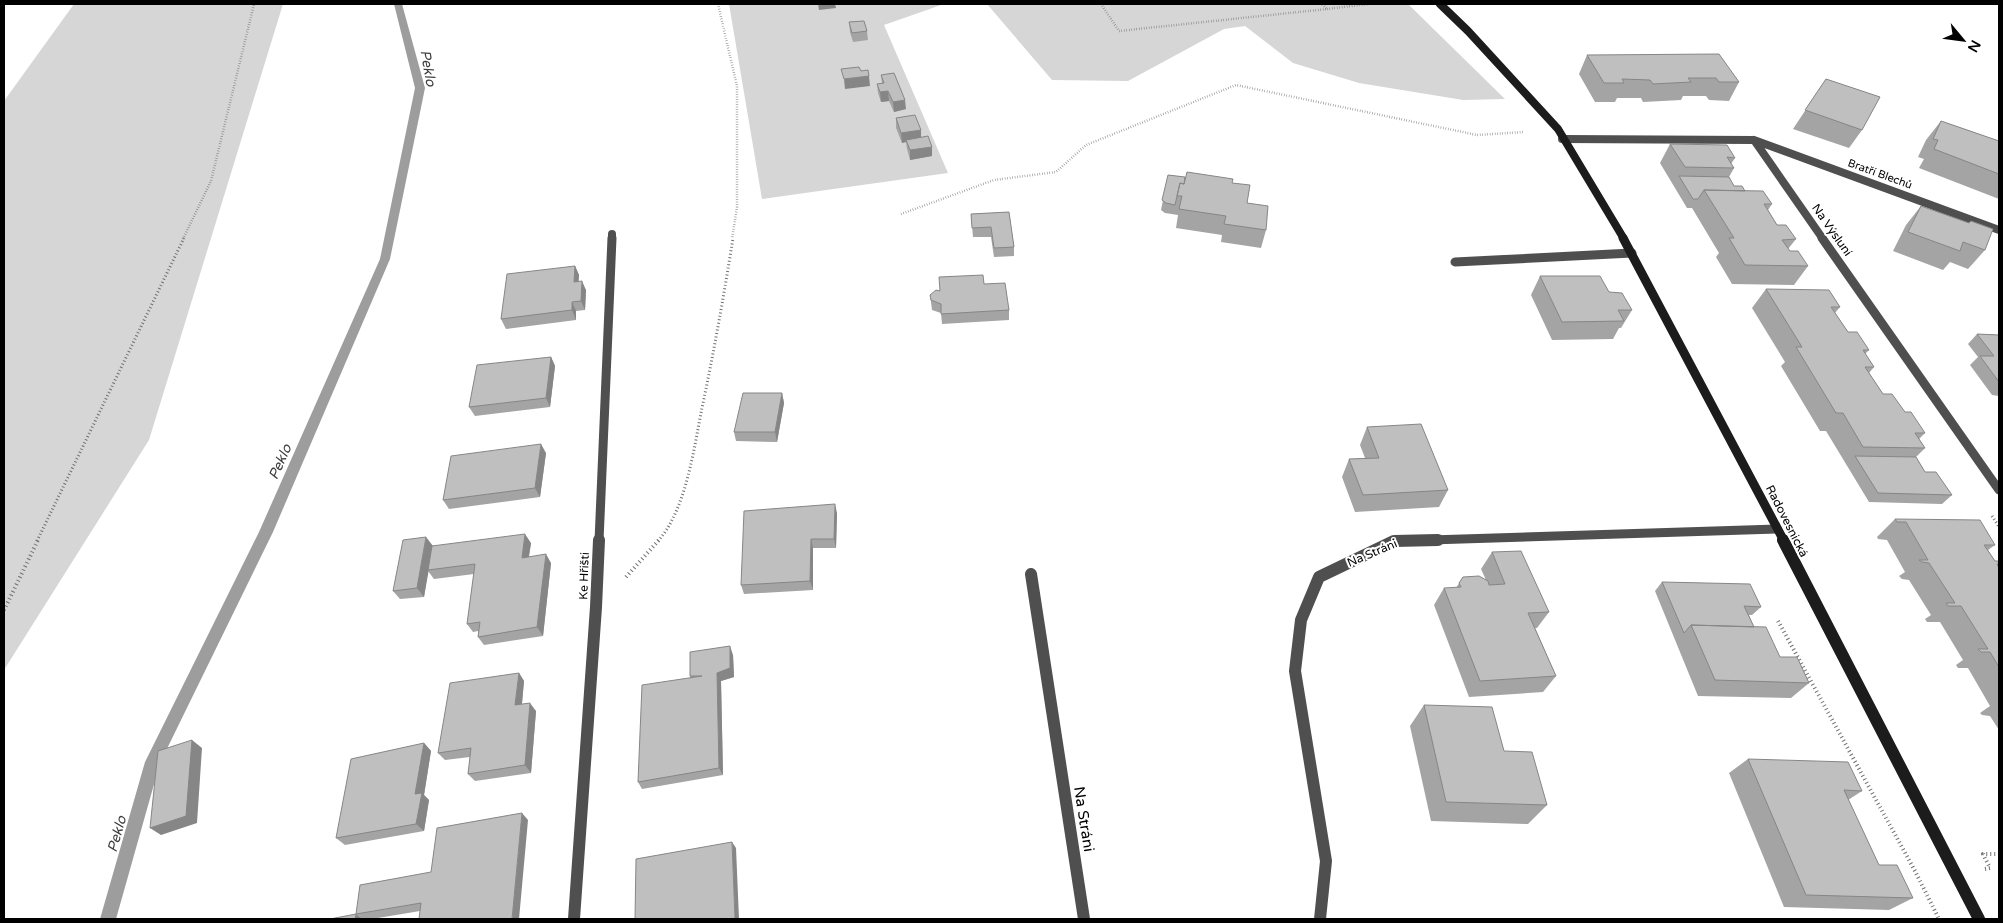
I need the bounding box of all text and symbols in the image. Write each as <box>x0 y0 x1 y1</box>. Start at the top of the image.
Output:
north arrow <box>1938 15 1988 65</box>
text: N <box>1964 37 1984 55</box>
water label: Peklo <box>416 48 440 89</box>
street label: Bratří Blechů <box>1846 156 1914 192</box>
street label: Na Výsluní <box>1809 201 1855 259</box>
water label: Peklo <box>265 440 296 482</box>
street label: Radovesnická <box>1763 483 1811 559</box>
street label: Na Stráni <box>1345 536 1399 570</box>
street label: Ke Hřišti <box>576 552 592 600</box>
street label: Na Stráni <box>1070 785 1098 853</box>
water label: Peklo <box>104 813 131 854</box>

